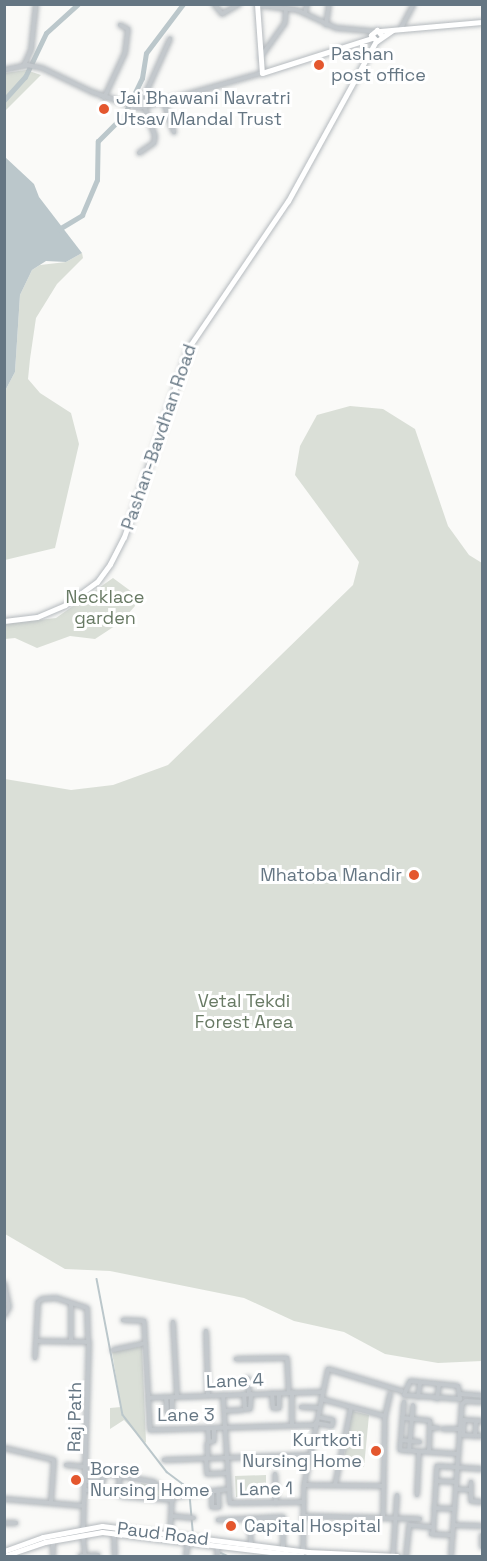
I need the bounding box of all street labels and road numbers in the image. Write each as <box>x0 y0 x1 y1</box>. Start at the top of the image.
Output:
street label: Pashan-Bavdhan Road <box>117 341 201 533</box>
street label: Lane 4 <box>206 1369 264 1393</box>
street label: Raj Path <box>64 1382 86 1452</box>
street label: Lane 3 <box>157 1404 215 1426</box>
street label: Lane 1 <box>239 1478 293 1500</box>
street label: Paud Road <box>116 1518 210 1550</box>

